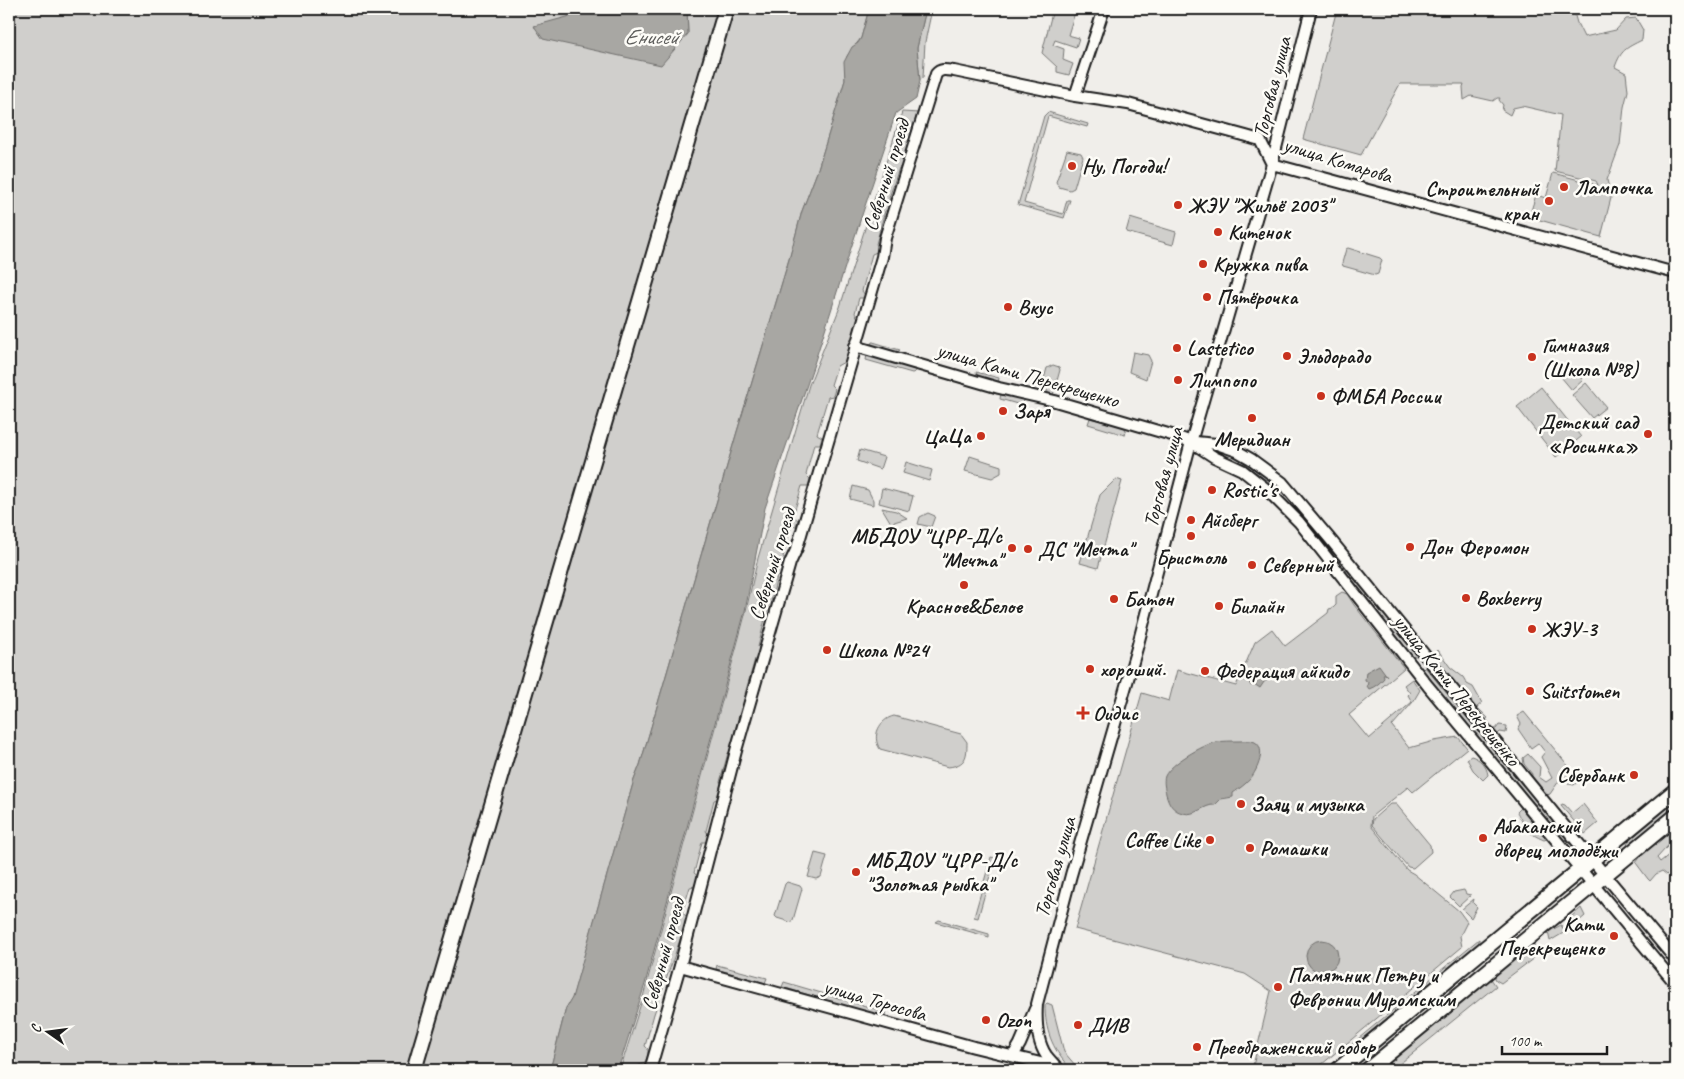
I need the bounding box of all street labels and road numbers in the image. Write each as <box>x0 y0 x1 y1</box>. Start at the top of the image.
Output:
street label: Торговая улица <box>1247 32 1298 140</box>
street label: Северный проезд <box>857 114 916 234</box>
street label: улица Комарова <box>1279 131 1397 189</box>
street label: улица Кати Перекрещенко <box>932 336 1123 414</box>
street label: Торговая улица <box>1137 422 1189 530</box>
street label: Северный проезд <box>743 503 802 623</box>
street label: улица Кати Перекрещенко <box>1386 607 1527 772</box>
street label: Торговая улица <box>1028 812 1082 920</box>
street label: Северный проезд <box>636 892 691 1013</box>
street label: улица Торосова <box>819 972 931 1028</box>

